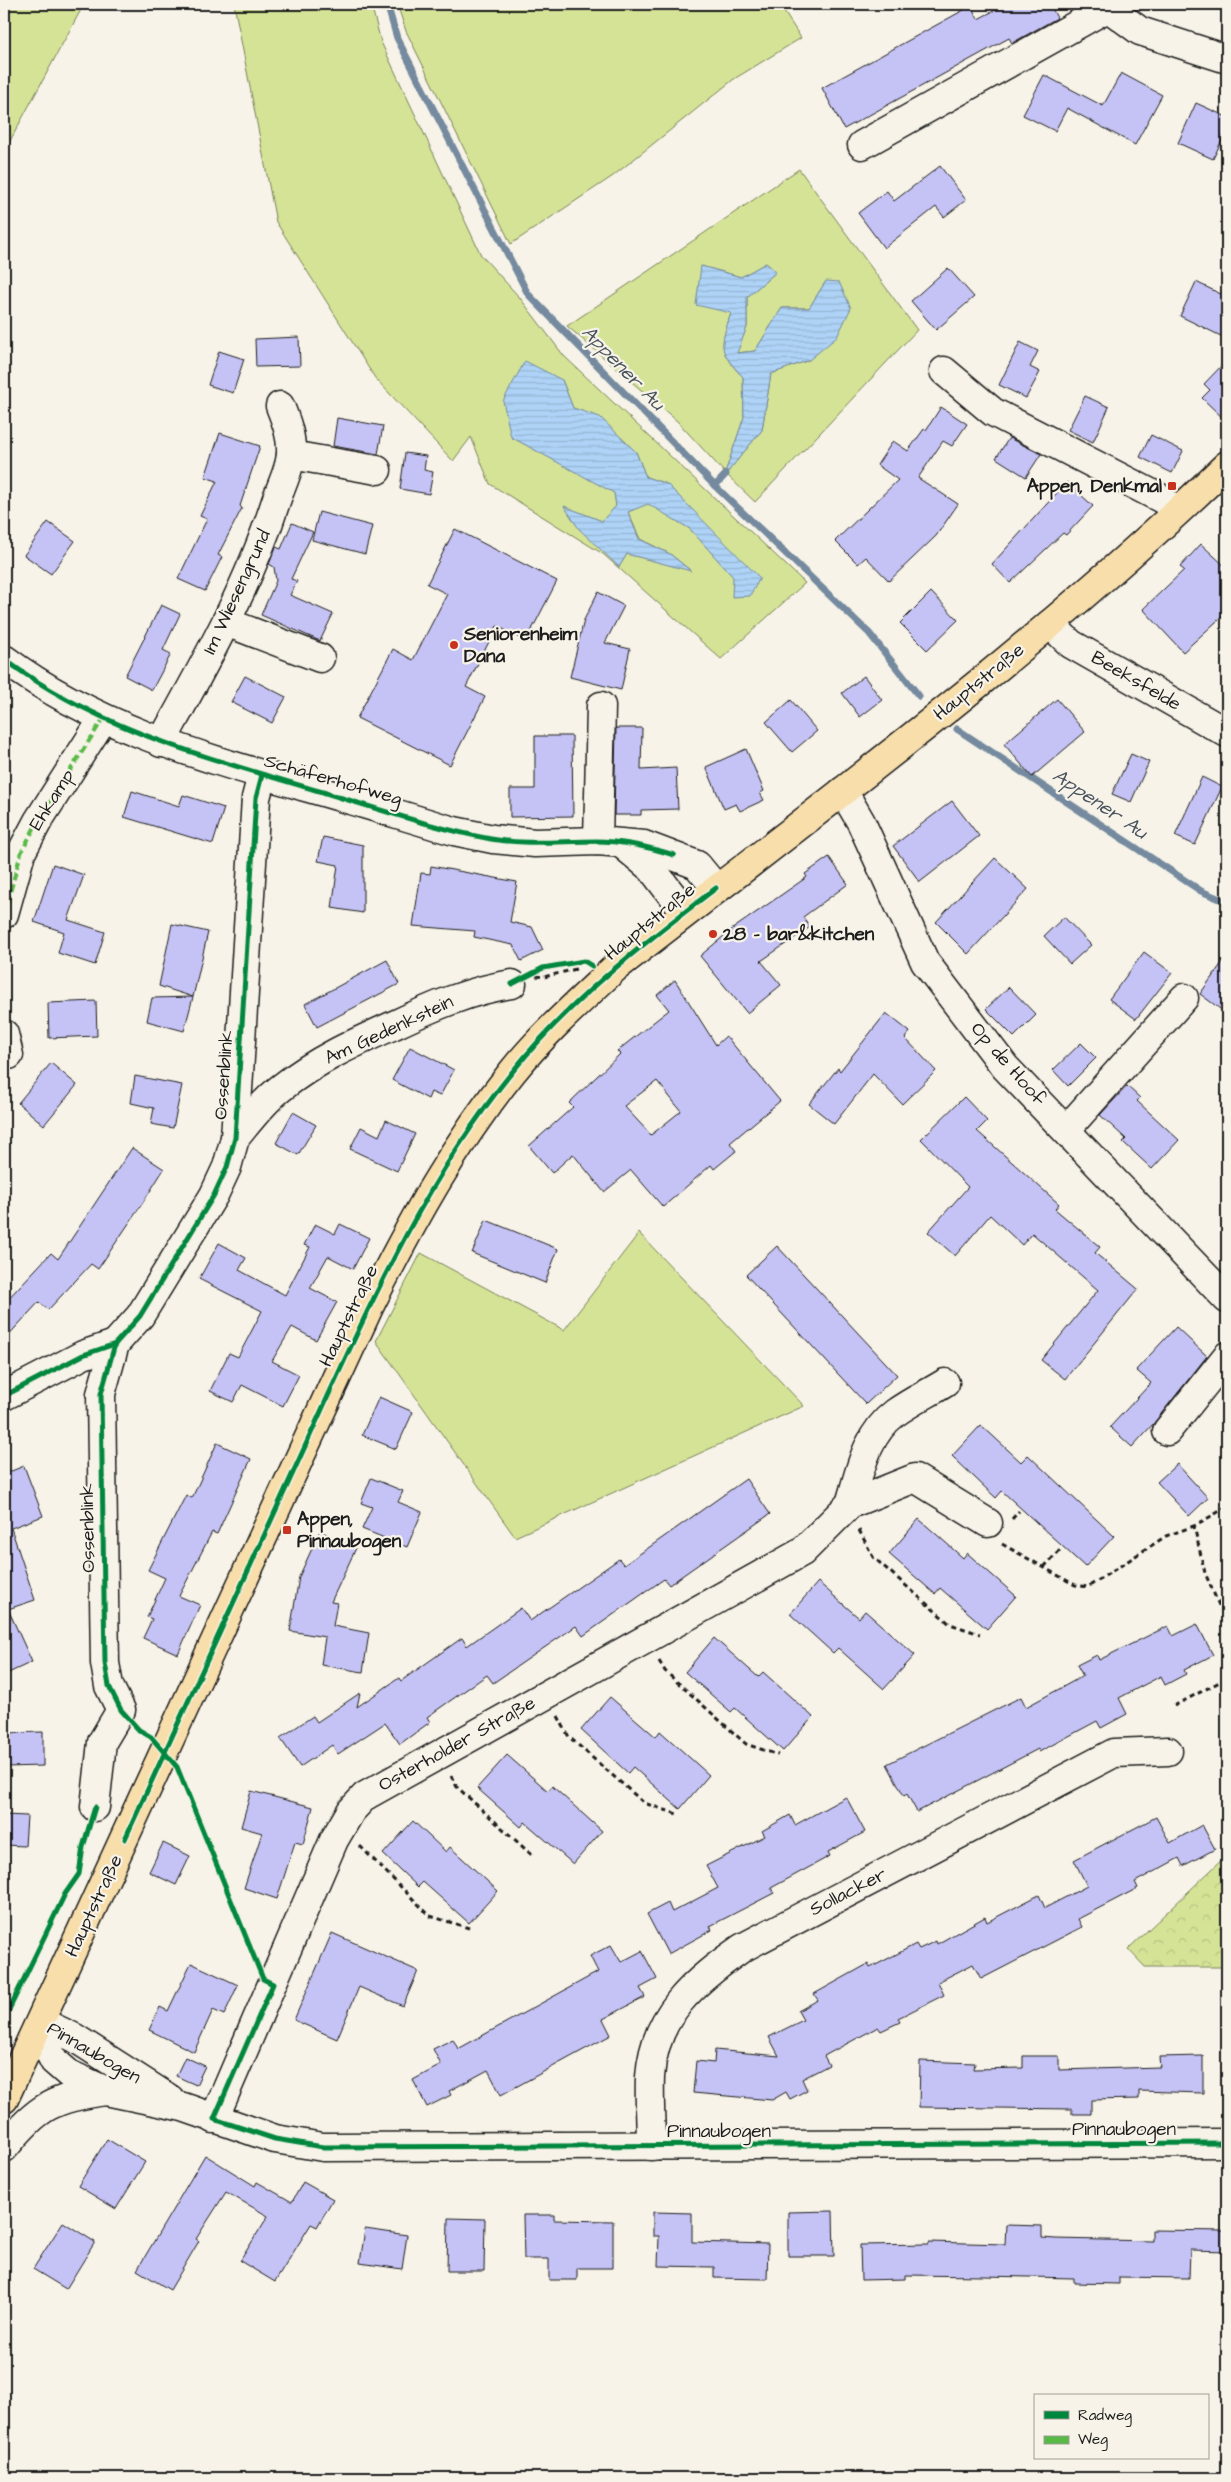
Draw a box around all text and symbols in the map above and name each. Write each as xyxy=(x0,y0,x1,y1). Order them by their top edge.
water label: Appener Au xyxy=(575,319,672,418)
place label: Appen, Denkmal xyxy=(1027,473,1162,500)
marker: Appen, Denkmal xyxy=(1166,480,1178,492)
street label: Im Wiesengrund xyxy=(196,525,279,659)
place label: Seniorenheim Dana xyxy=(463,621,578,670)
street label: Hauptstraße xyxy=(928,637,1030,727)
marker: Seniorenheim Dana xyxy=(448,639,460,651)
street label: Beeksfelde xyxy=(1086,644,1186,718)
street label: Schäferhofweg xyxy=(261,747,405,814)
water label: Appener Au xyxy=(1047,762,1154,847)
street label: Ehkamp xyxy=(23,764,82,836)
street label: Hauptstraße xyxy=(599,877,701,967)
place label: 28 - bar&kitchen xyxy=(722,921,875,948)
marker: 28 - bar&kitchen xyxy=(707,928,719,940)
street label: Am Gedenkstein xyxy=(320,988,458,1072)
street label: Op de Hoof xyxy=(964,1016,1052,1112)
street label: Ossenblink xyxy=(207,1029,241,1120)
street label: Hauptstraße xyxy=(313,1261,385,1371)
street label: Ossenblink xyxy=(74,1483,102,1573)
place label: Appen, Pinnaubogen xyxy=(297,1506,402,1556)
marker: Appen, Pinnaubogen xyxy=(281,1524,293,1536)
street label: Osterholder Straße xyxy=(374,1690,540,1798)
street label: Hauptstraße xyxy=(58,1850,130,1962)
street label: Sollacker xyxy=(805,1861,892,1923)
street label: Pinnaubogen xyxy=(42,2015,146,2092)
street label: Pinnaubogen xyxy=(1072,2116,1176,2144)
street label: Pinnaubogen xyxy=(667,2118,771,2146)
legend xyxy=(1034,2394,1208,2460)
text: Radweg xyxy=(1078,2405,1132,2427)
text: Weg xyxy=(1078,2429,1108,2451)

